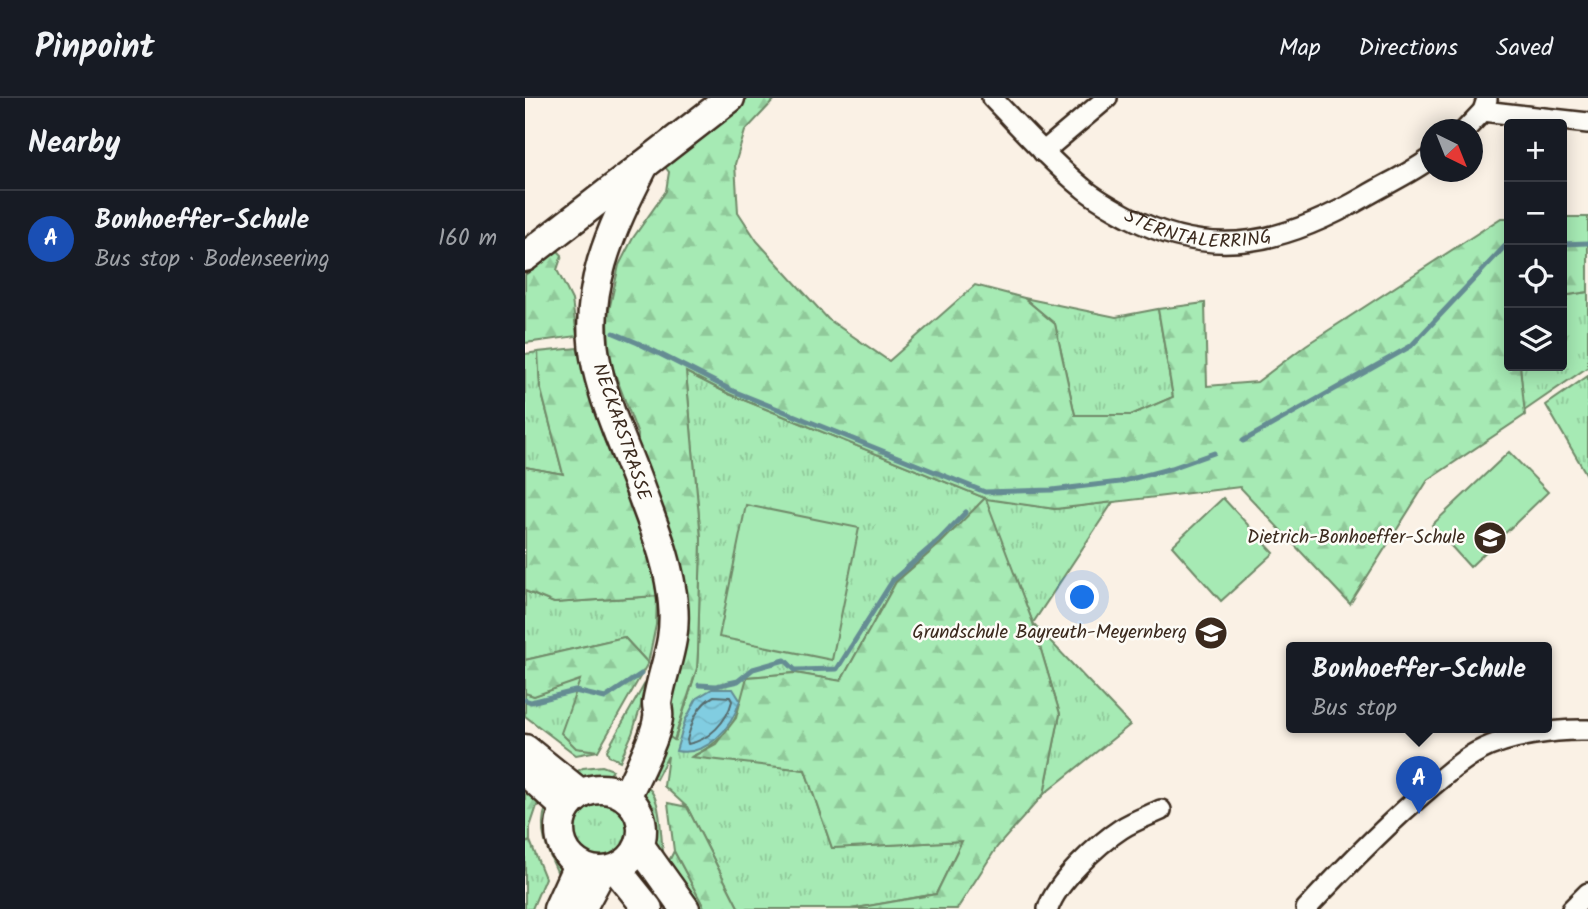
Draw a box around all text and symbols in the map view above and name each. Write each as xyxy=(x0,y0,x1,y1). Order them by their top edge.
text: Pinpoint xyxy=(35,22,155,75)
text: Map xyxy=(1279,29,1321,68)
text: Directions xyxy=(1359,29,1458,68)
text: Saved xyxy=(1496,29,1553,68)
north arrow xyxy=(1420,119,1483,182)
map controls xyxy=(1504,119,1567,371)
button: + xyxy=(1504,119,1567,182)
text: Nearby xyxy=(28,120,120,168)
button: − xyxy=(1504,182,1567,245)
text: Bonhoeffer-Schule xyxy=(95,200,309,242)
street label: STERNTALERRING xyxy=(1118,202,1274,257)
text: A xyxy=(44,221,58,257)
text: 160 m xyxy=(438,221,497,257)
text: Bus stop · Bodenseering xyxy=(95,242,330,278)
button: locate xyxy=(1504,245,1567,308)
button: layers xyxy=(1504,308,1567,371)
street label: NECKARSTRASSE xyxy=(583,359,659,506)
school or university icon: Dietrich-Bonhoeffer-Schule xyxy=(1471,519,1509,557)
place label: Dietrich-Bonhoeffer-Schule xyxy=(1247,523,1465,553)
your location xyxy=(1065,580,1099,614)
school or university icon: Grundschule Bayreuth-Meyernberg xyxy=(1192,614,1230,652)
place label: Grundschule Bayreuth-Meyernberg xyxy=(912,618,1187,648)
popup xyxy=(1286,642,1552,733)
text: Bonhoeffer-Schule xyxy=(1312,649,1526,691)
text: Bus stop xyxy=(1312,691,1397,727)
pin: A xyxy=(1396,756,1442,814)

